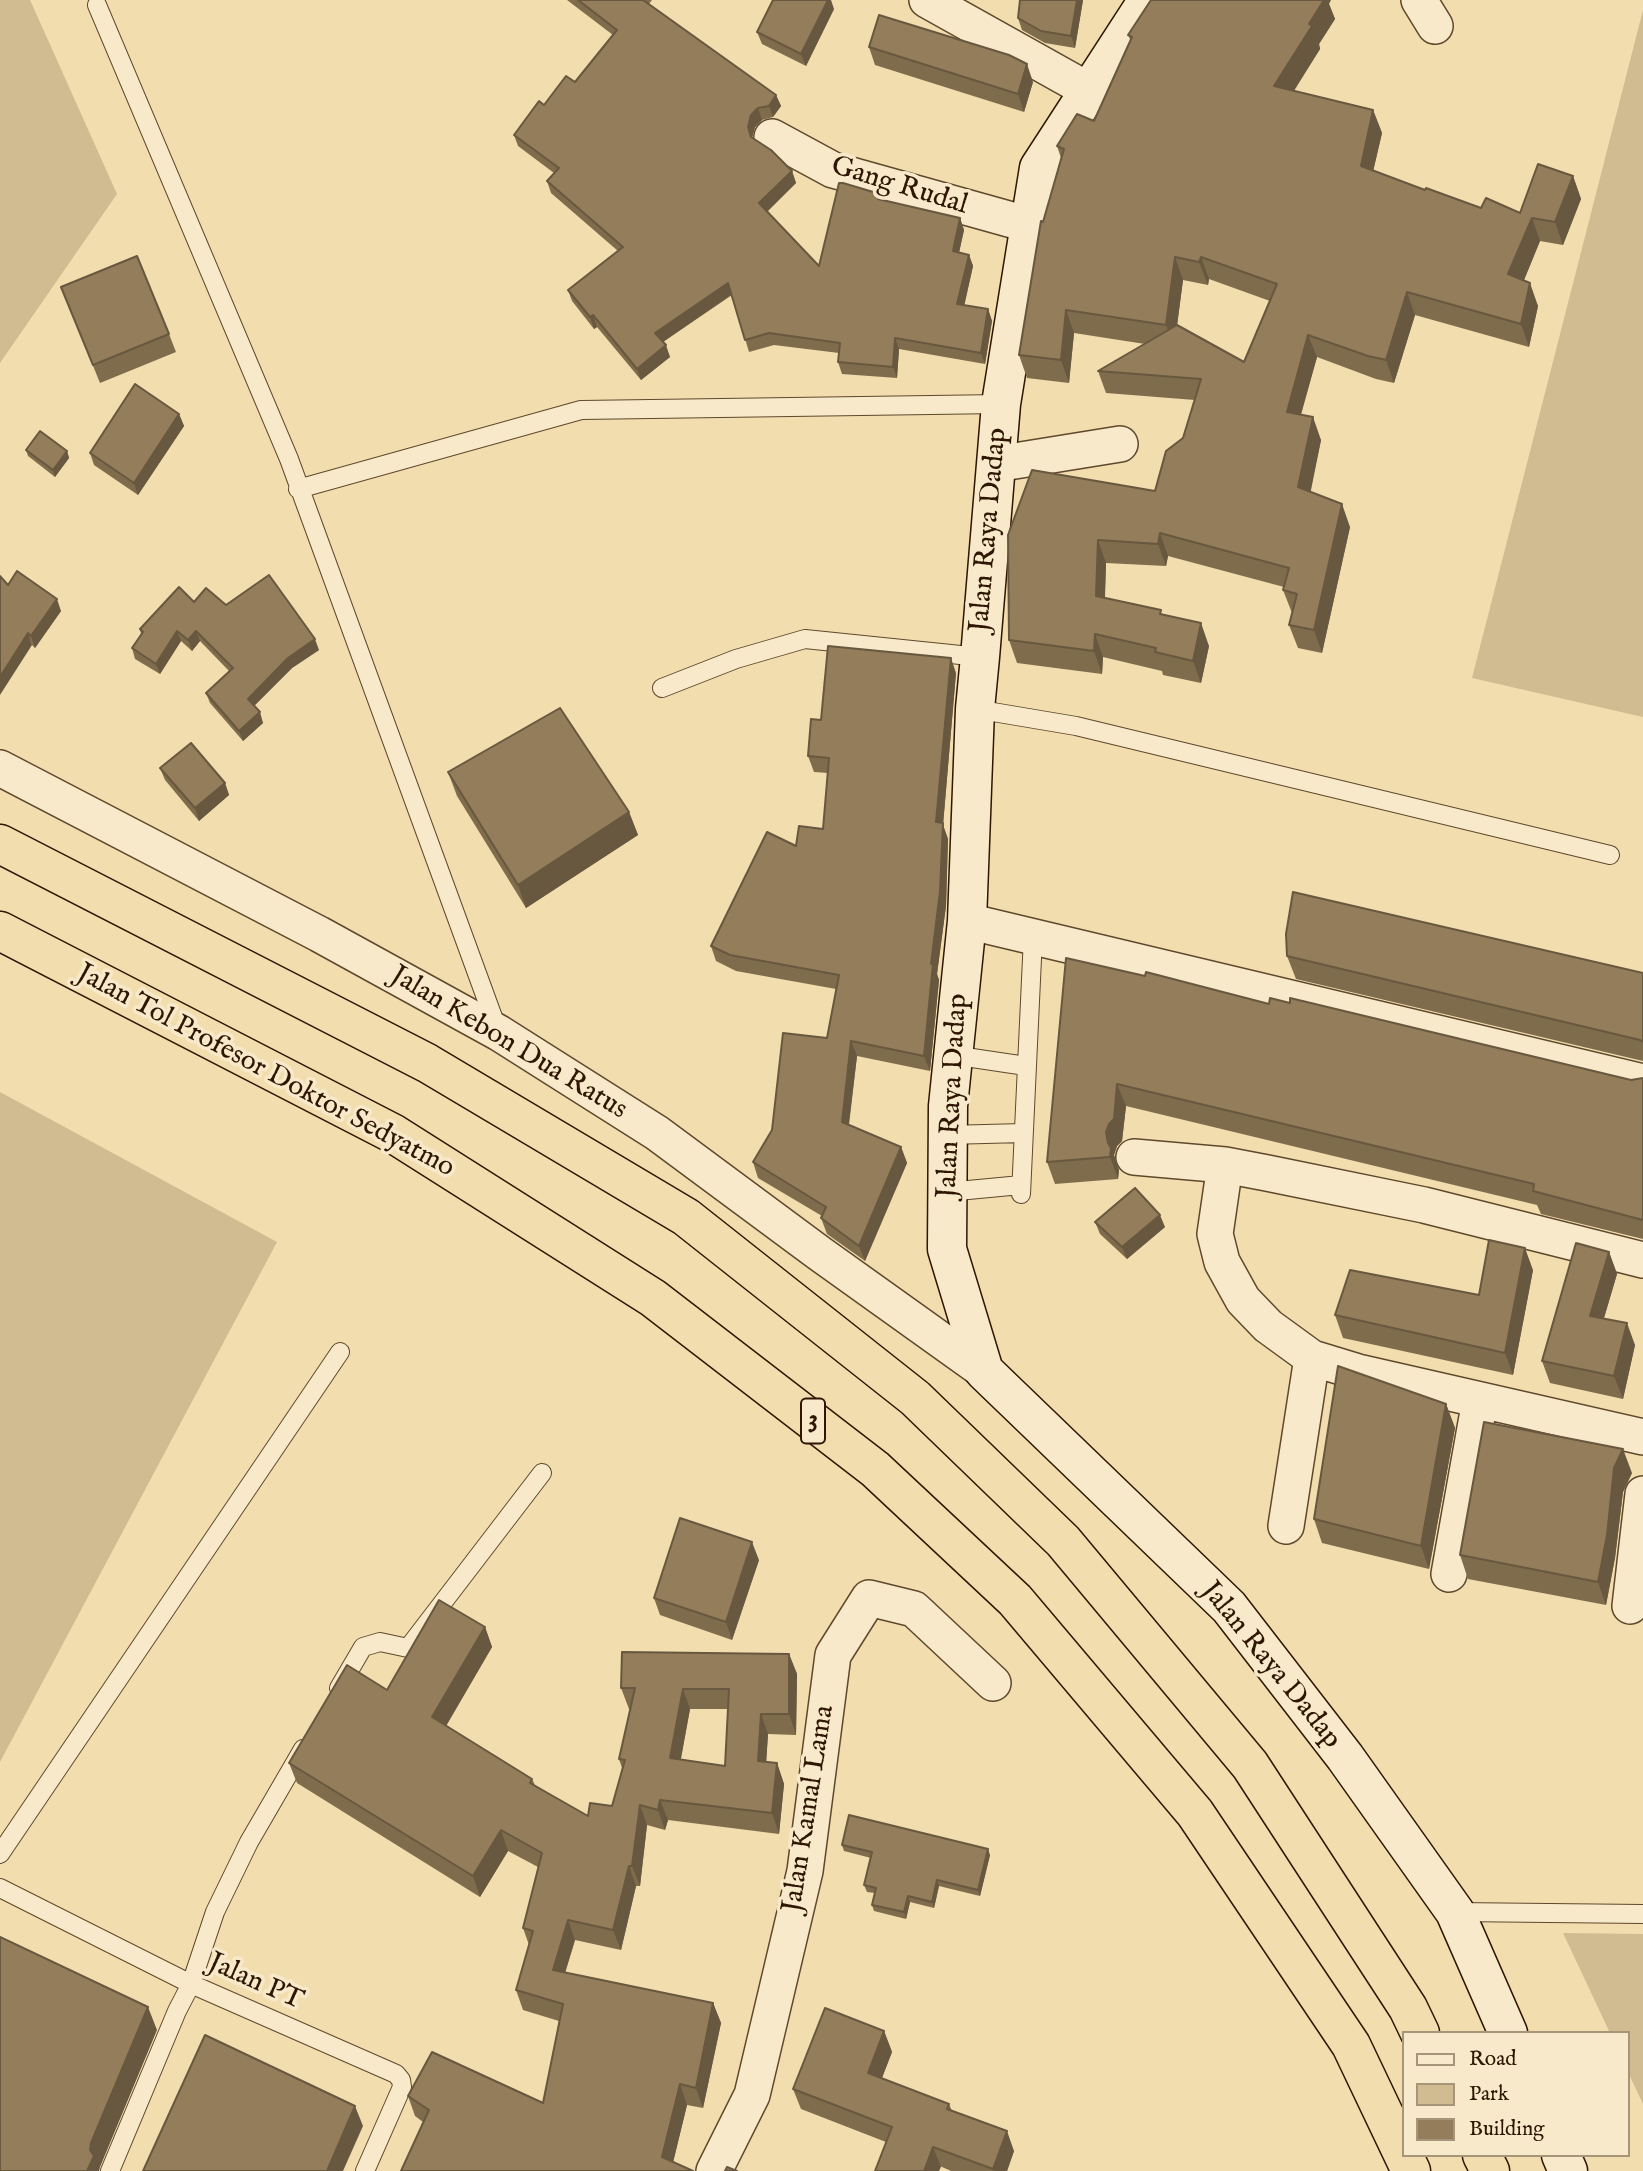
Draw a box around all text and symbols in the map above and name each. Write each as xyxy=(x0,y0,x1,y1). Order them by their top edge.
street label: Gang Rudal xyxy=(827,150,971,224)
street label: Jalan Raya Dadap xyxy=(964,426,1016,634)
street label: Jalan Tol Profesor Doktor Sedyatmo xyxy=(70,958,460,1186)
street label: Jalan Kebon Dua Ratus xyxy=(384,960,632,1128)
street label: Jalan Raya Dadap xyxy=(932,993,976,1199)
road number: 3 xyxy=(801,1398,825,1444)
street label: Jalan Raya Dadap xyxy=(1192,1576,1348,1756)
street label: Jalan Kamal Lama xyxy=(777,1703,843,1915)
street label: Jalan PT xyxy=(202,1947,308,2019)
legend xyxy=(1402,2031,1629,2157)
text: Road xyxy=(1469,2046,1516,2073)
text: Park xyxy=(1469,2081,1509,2108)
text: Building xyxy=(1469,2116,1544,2143)

